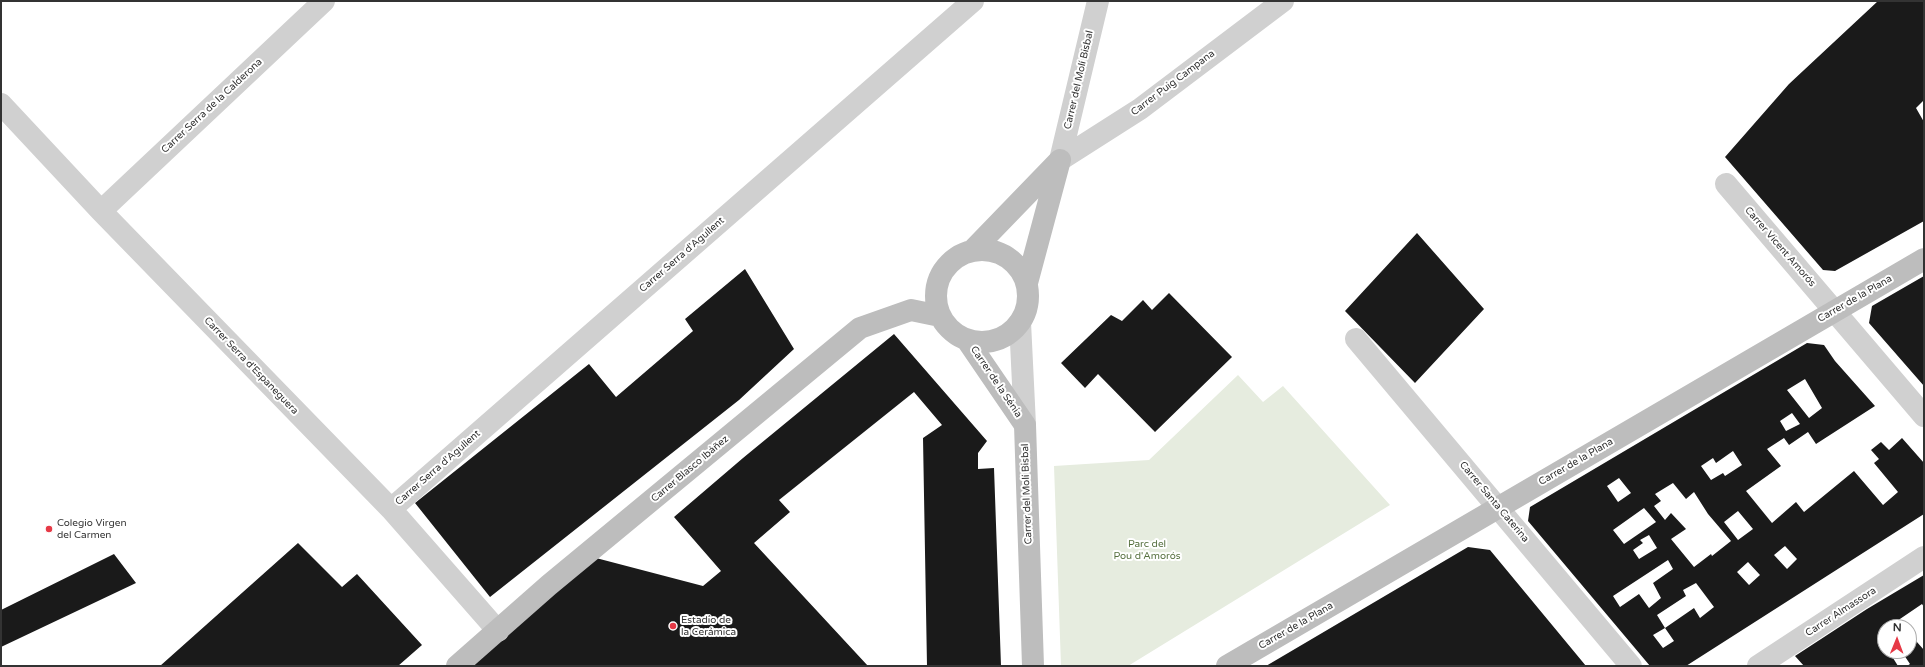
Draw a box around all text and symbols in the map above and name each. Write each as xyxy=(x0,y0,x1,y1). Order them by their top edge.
street label: Carrer del Molí Bisbal xyxy=(1062,29,1096,131)
street label: Carrer Puig Campana xyxy=(1129,48,1217,118)
street label: Carrer Serra de la Calderona xyxy=(159,56,265,156)
street label: Carrer Vicent Amorós xyxy=(1742,205,1818,289)
street label: Carrer Serra d'Agullent xyxy=(637,215,727,295)
street label: Carrer de la Plana xyxy=(1816,273,1894,325)
street label: Carrer Serra d'Espaneguera xyxy=(201,315,301,417)
street label: Carrer de la Sénia xyxy=(968,344,1024,420)
street label: Carrer Serra d'Agullent xyxy=(393,428,483,508)
street label: Carrer Blasco Ibáñez xyxy=(649,433,731,505)
street label: Carrer de la Plana xyxy=(1537,436,1615,488)
street label: Carrer del Molí Bisbal xyxy=(1019,443,1035,545)
street label: Carrer Santa Caterina xyxy=(1457,459,1531,545)
place label: Colegio Virgen del Carmen xyxy=(57,517,127,540)
marker: Colegio Virgen del Carmen xyxy=(44,524,54,534)
park label: Parc del Pou d'Amorós xyxy=(1113,538,1181,562)
street label: Carrer Almassora xyxy=(1803,585,1879,639)
street label: Carrer de la Plana xyxy=(1257,600,1335,652)
place label: Estadio de la Cerámica xyxy=(681,614,736,638)
north arrow xyxy=(1877,619,1917,659)
marker: Estadio de la Cerámica xyxy=(668,621,678,631)
text: N xyxy=(1893,621,1902,634)

